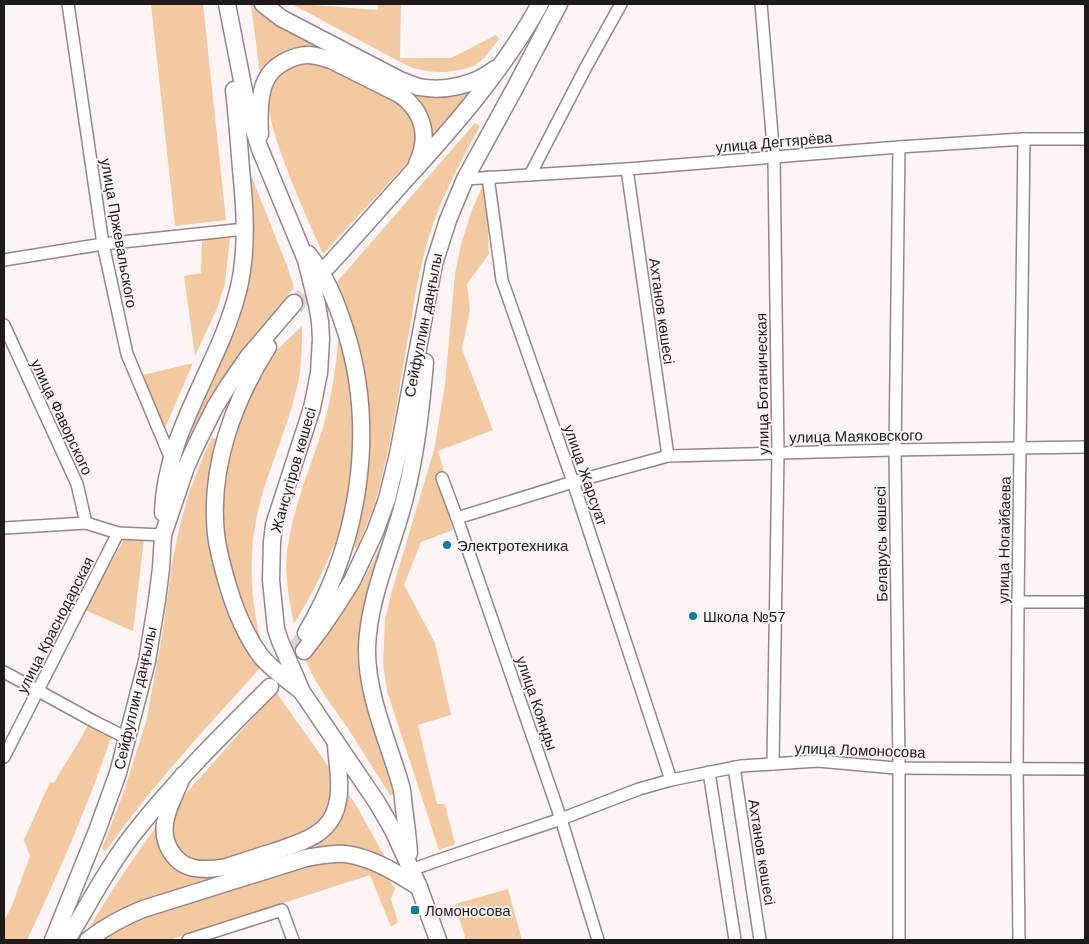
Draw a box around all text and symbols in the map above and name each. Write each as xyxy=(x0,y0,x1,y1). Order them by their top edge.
street label: улица Дегтярёва xyxy=(715,128,834,156)
street label: улица Пржевальского xyxy=(97,157,141,309)
street label: Сейфуллин даңғылы xyxy=(401,252,445,398)
street label: Ахтанов көшесі xyxy=(646,257,678,365)
street label: улица Ботаническая xyxy=(752,313,772,455)
street label: улица Фаворского xyxy=(28,356,96,478)
street label: Жансүгіров көшесі xyxy=(267,405,319,535)
street label: улица Жарсуат xyxy=(561,422,611,528)
street label: улица Маяковского xyxy=(789,426,923,446)
street label: улица Ногайбаева xyxy=(994,475,1014,604)
street label: Беларусь көшесі xyxy=(871,486,891,602)
place label: Электротехника xyxy=(457,537,569,554)
marker: Электротехника xyxy=(441,539,453,551)
street label: улица Краснодарская xyxy=(13,554,97,696)
place label: Школа №57 xyxy=(703,608,786,625)
marker: Школа №57 xyxy=(687,610,699,622)
street label: Сейфуллин даңғылы xyxy=(110,625,160,771)
street label: улица Коянды xyxy=(513,654,561,752)
street label: улица Ломоносова xyxy=(794,739,926,761)
street label: Ахтанов көшесі xyxy=(745,798,779,906)
place label: Ломоносова xyxy=(425,902,511,919)
marker: Ломоносова xyxy=(409,904,421,916)

